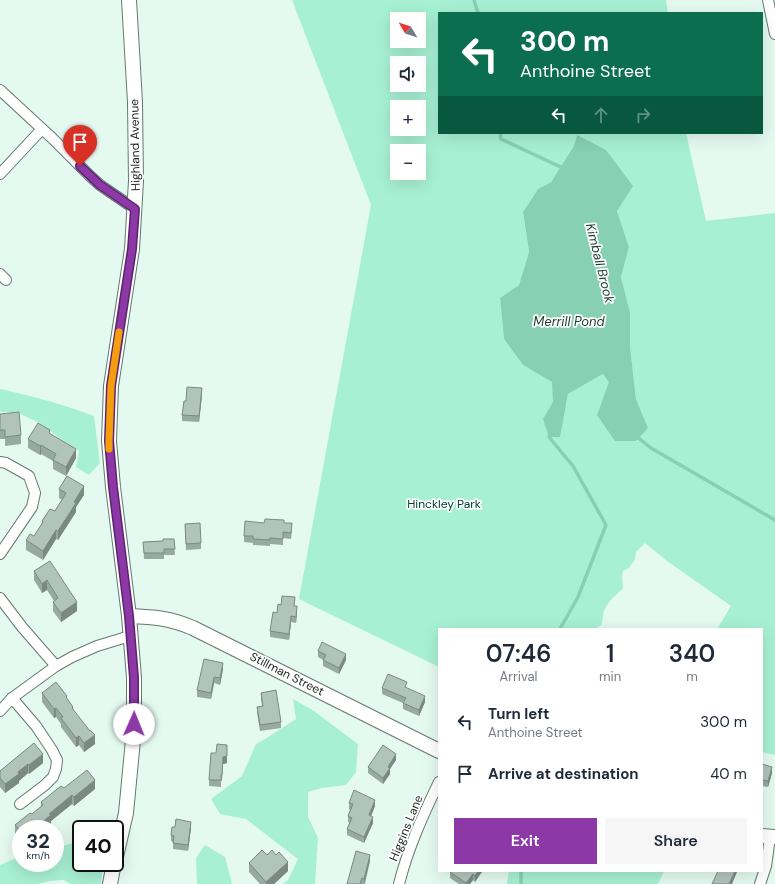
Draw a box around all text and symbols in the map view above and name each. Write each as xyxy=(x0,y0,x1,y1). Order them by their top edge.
north arrow xyxy=(390,12,426,48)
map controls xyxy=(390,12,426,180)
text: 300 m xyxy=(520,23,609,60)
icon: left xyxy=(454,28,506,80)
button: sound xyxy=(390,56,426,92)
text: Anthoine Street xyxy=(520,59,651,83)
street label: Highland Avenue xyxy=(126,99,144,191)
button: + xyxy=(390,100,426,136)
icon: left xyxy=(548,104,570,126)
icon: ahead xyxy=(590,104,612,126)
icon: right xyxy=(632,104,654,126)
pin xyxy=(63,125,97,166)
icon: arrive xyxy=(69,131,91,153)
button: − xyxy=(390,144,426,180)
water label: Kimball Brook xyxy=(582,221,618,305)
water label: Merrill Pond xyxy=(533,313,606,330)
park label: Hinckley Park xyxy=(407,496,481,512)
text: 07:46 xyxy=(486,638,551,669)
text: 1 xyxy=(606,638,614,669)
text: 340 xyxy=(669,638,715,669)
street label: Stillman Street xyxy=(247,648,327,700)
text: Arrival xyxy=(500,668,537,685)
text: min xyxy=(599,668,621,685)
text: m xyxy=(686,668,698,685)
position arrow xyxy=(113,703,155,745)
text: Turn left xyxy=(488,704,549,724)
icon: left xyxy=(454,711,476,733)
text: 300 m xyxy=(700,712,747,732)
text: Anthoine Street xyxy=(488,724,583,741)
icon: arrive xyxy=(454,763,476,785)
text: Arrive at destination xyxy=(488,764,639,784)
text: 40 m xyxy=(710,764,747,784)
street label: Higgins Lane xyxy=(385,792,427,863)
button: Exit xyxy=(454,818,597,864)
button: Share xyxy=(605,818,747,864)
speed limit sign: 40 xyxy=(72,820,124,872)
text: 32 xyxy=(26,828,50,854)
text: km/h xyxy=(26,849,50,862)

